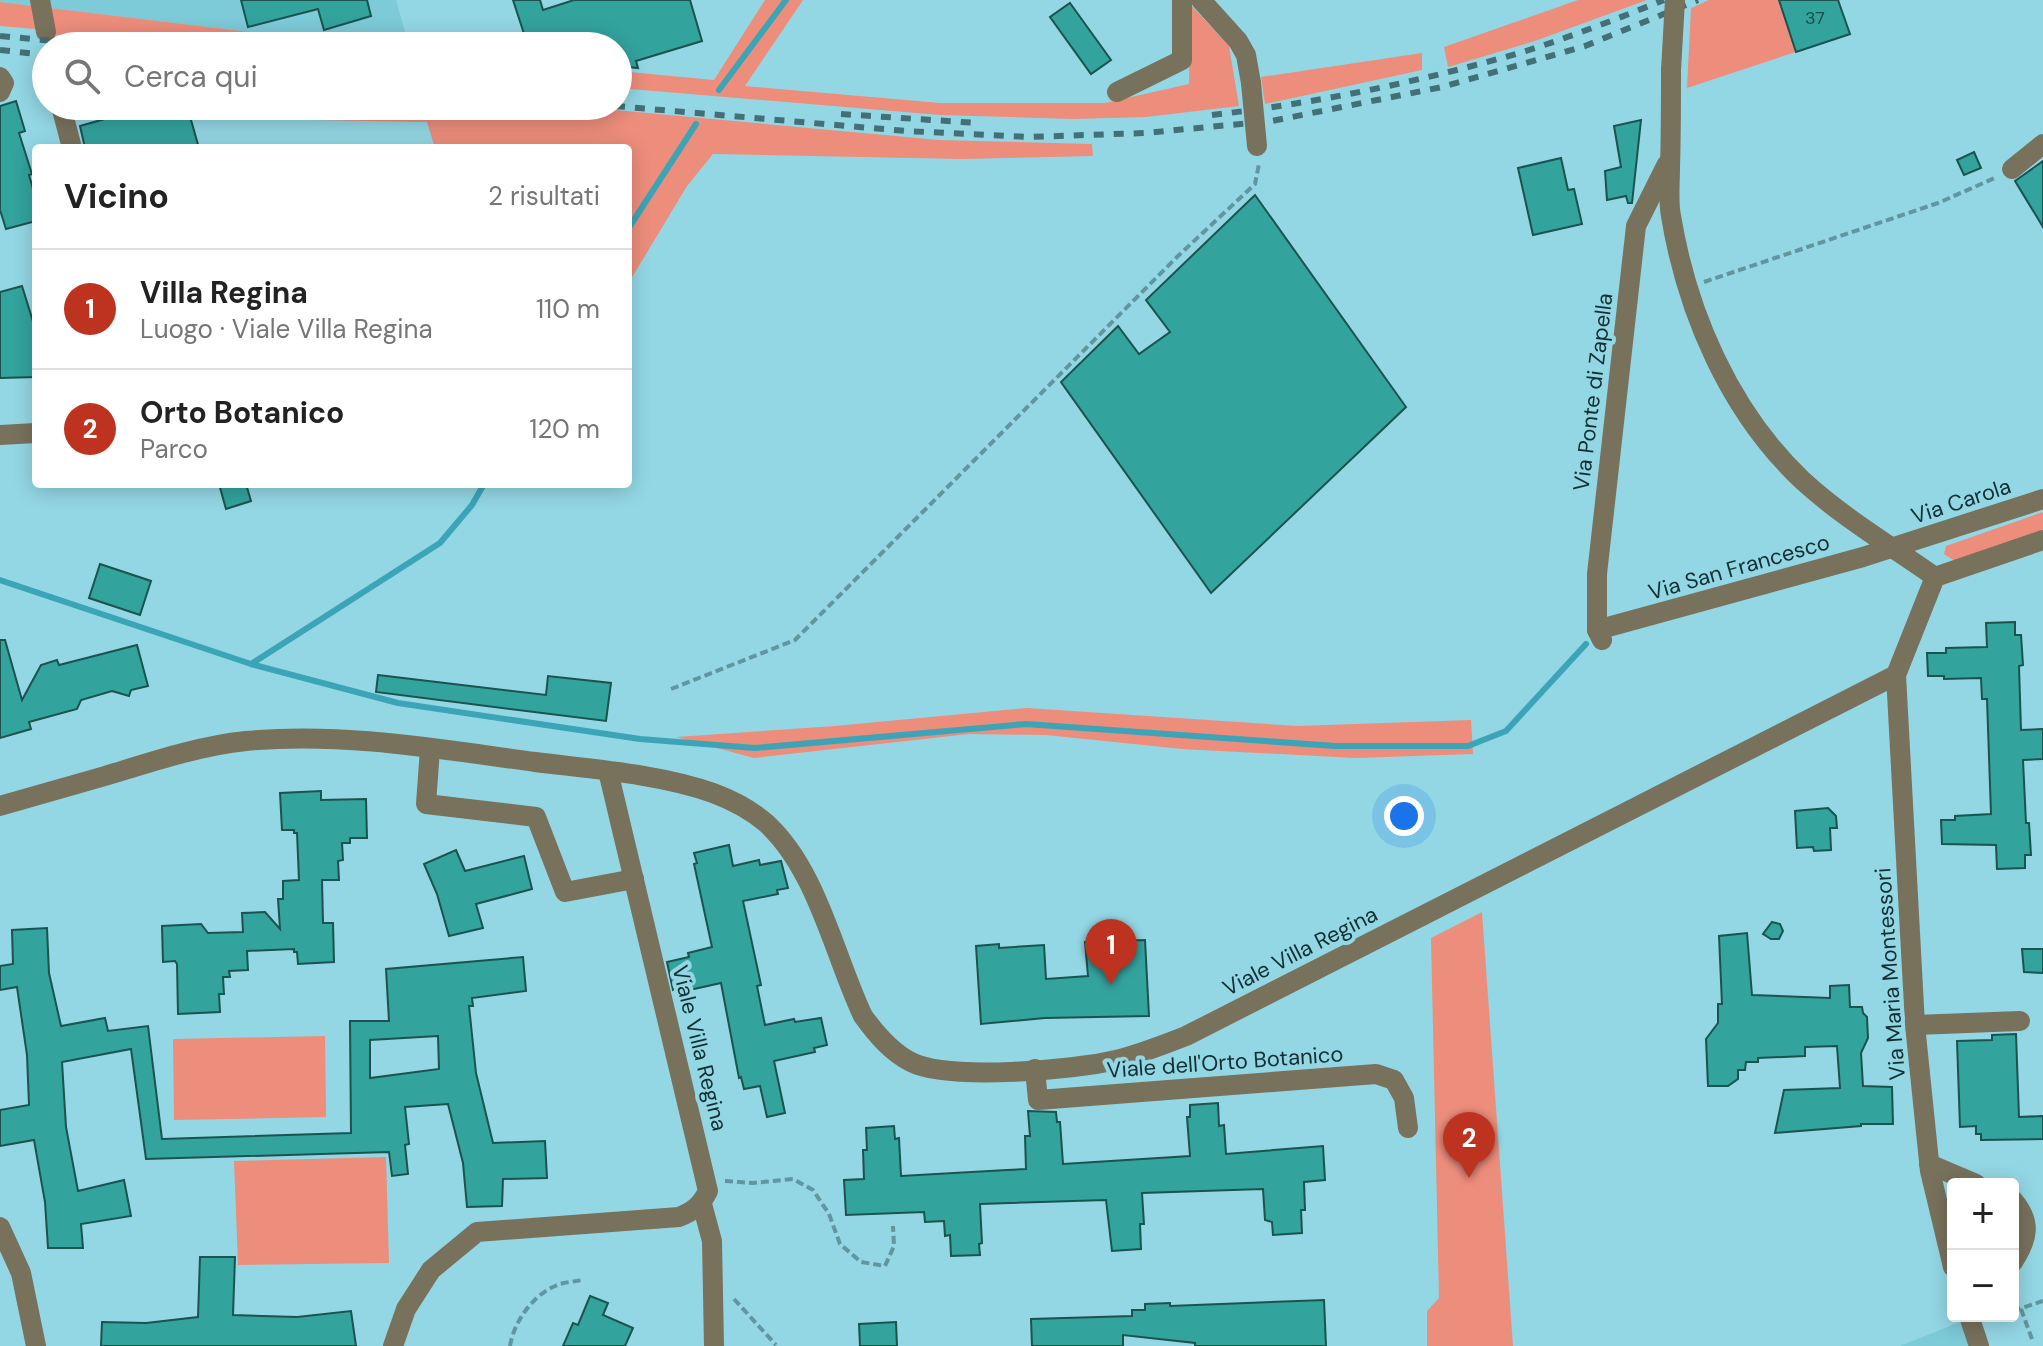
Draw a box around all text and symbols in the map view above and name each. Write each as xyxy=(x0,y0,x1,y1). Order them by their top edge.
house number: 37 xyxy=(1805,6,1825,30)
search box xyxy=(32,32,632,120)
icon: search xyxy=(60,54,104,98)
text: Cerca qui xyxy=(124,57,258,96)
text: Vicino xyxy=(64,174,169,219)
text: 2 risultati xyxy=(488,179,600,213)
text: Villa Regina xyxy=(140,273,308,312)
street label: Via Ponte di Zapella xyxy=(1566,291,1620,493)
text: 1 xyxy=(85,292,95,326)
text: 110 m xyxy=(536,292,600,326)
text: Luogo · Viale Villa Regina xyxy=(140,312,433,346)
text: Orto Botanico xyxy=(140,393,344,432)
text: 2 xyxy=(82,412,98,446)
text: 120 m xyxy=(529,412,600,446)
text: Parco xyxy=(140,432,208,466)
street label: Via Carola xyxy=(1907,471,2015,531)
street label: Via San Francesco xyxy=(1645,527,1833,607)
your location xyxy=(1384,796,1424,836)
street label: Via Maria Montessori xyxy=(1868,867,1912,1081)
street label: Viale Villa Regina xyxy=(1218,900,1382,1002)
pin: 1 xyxy=(1085,919,1137,985)
street label: Viale Villa Regina xyxy=(665,962,735,1134)
street label: Viale dell'Orto Botanico xyxy=(1106,1039,1344,1085)
pin: 2 xyxy=(1443,1112,1495,1178)
map controls xyxy=(1947,1178,2019,1322)
button: + xyxy=(1947,1178,2019,1250)
button: − xyxy=(1947,1250,2019,1322)

